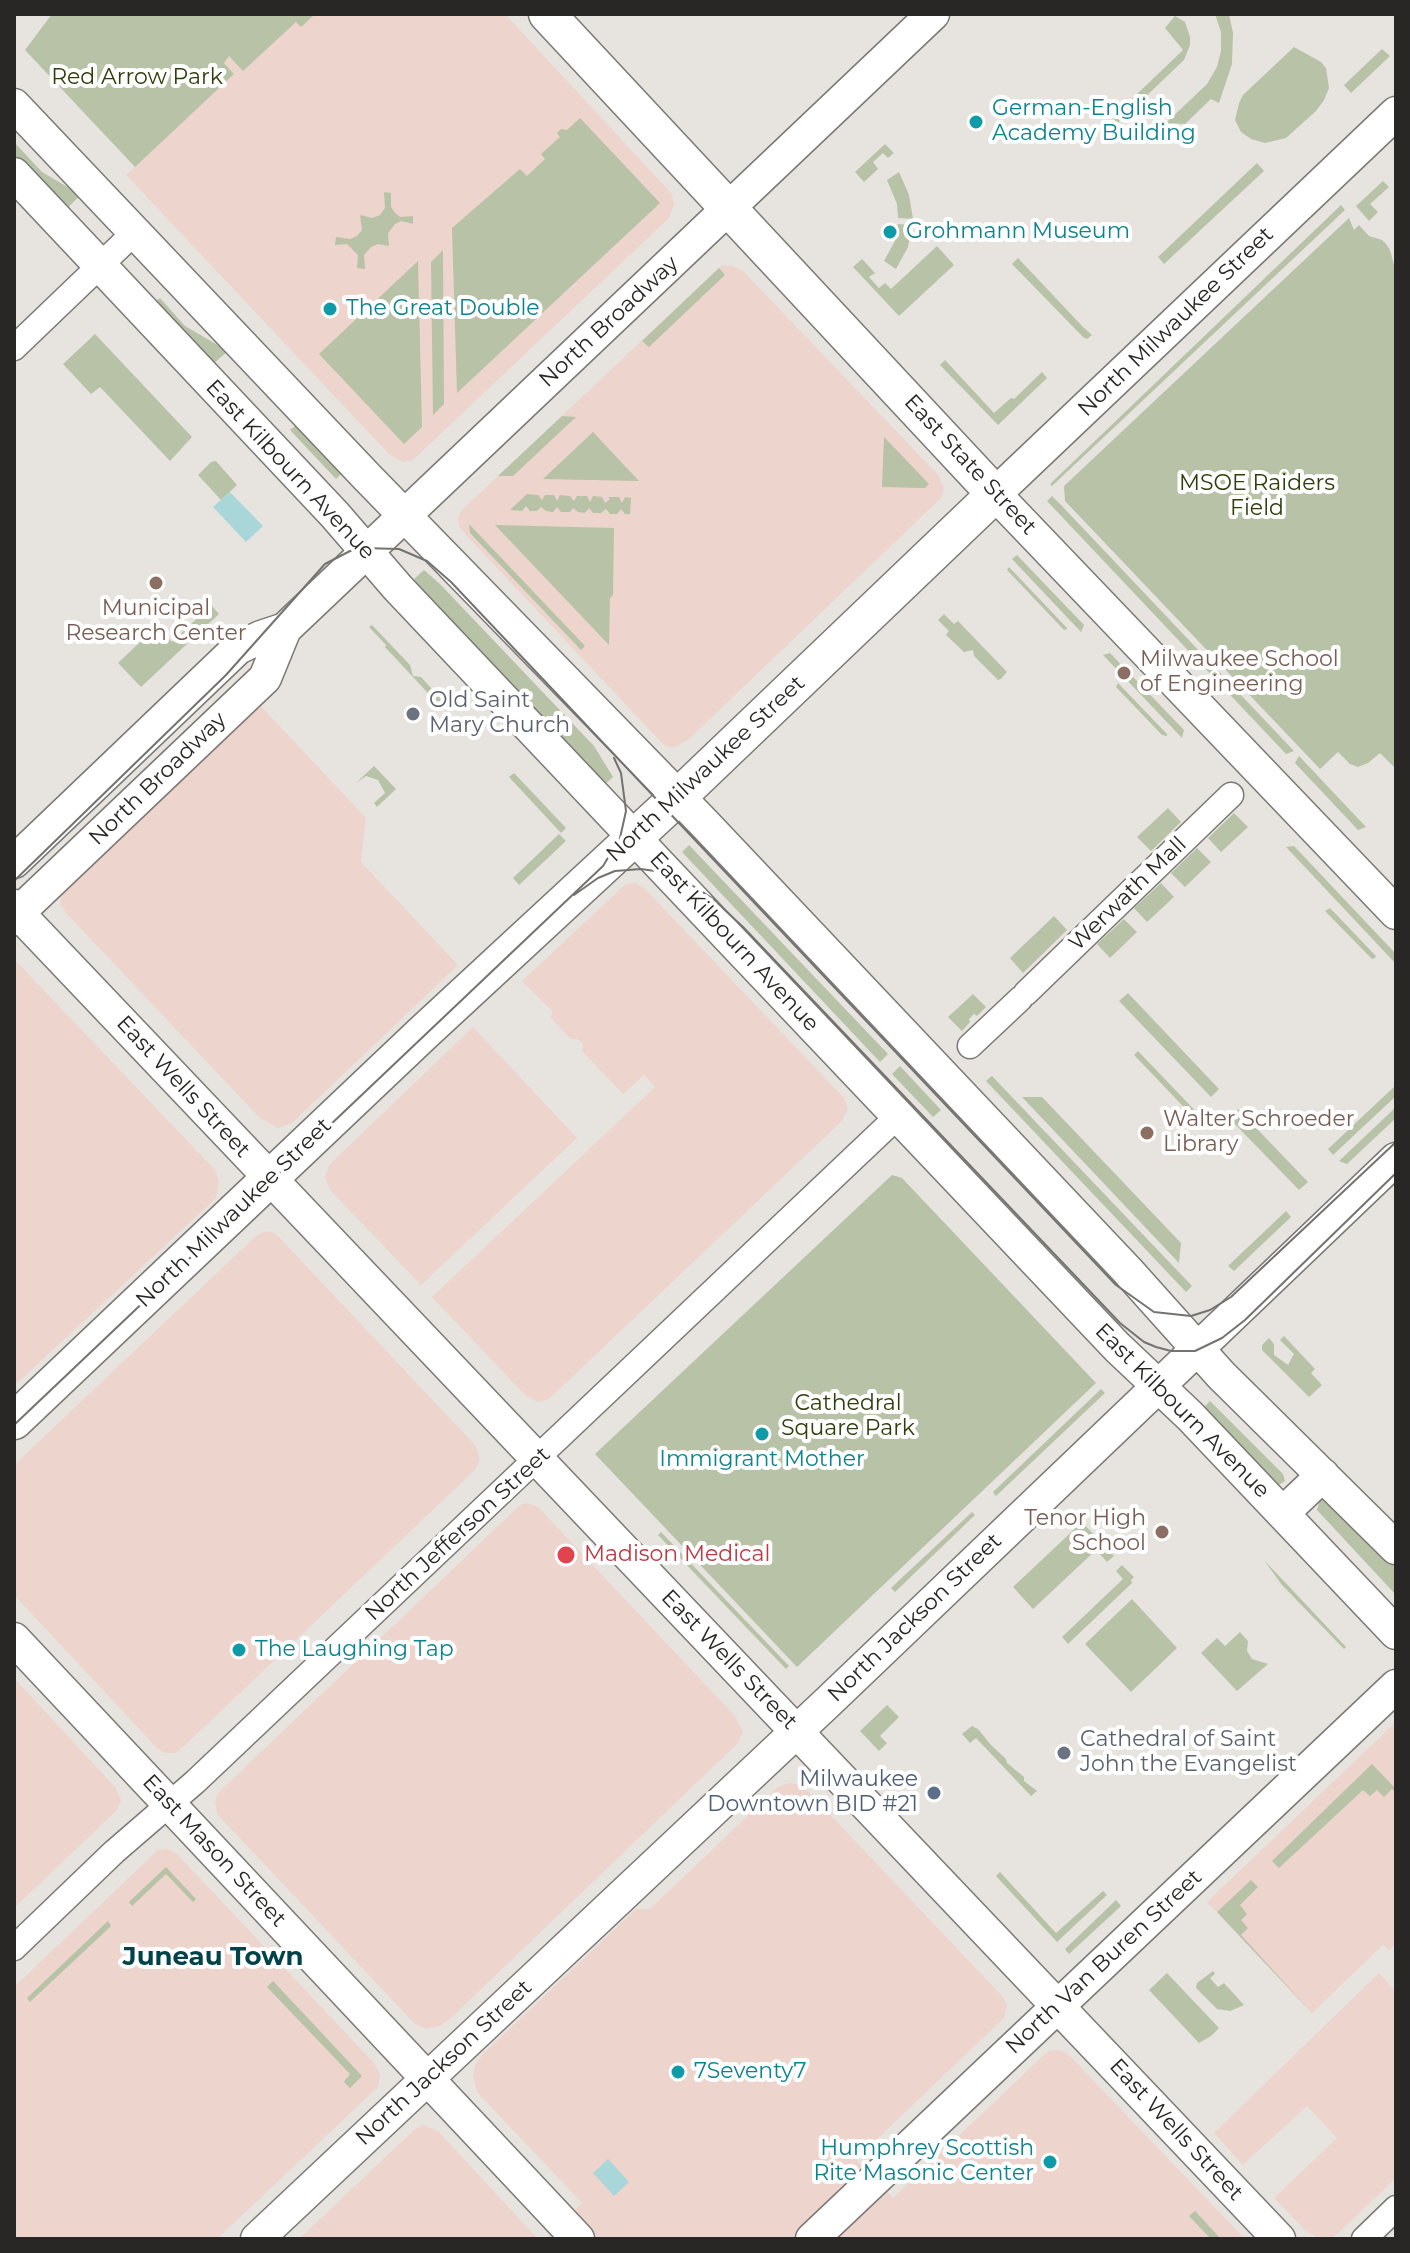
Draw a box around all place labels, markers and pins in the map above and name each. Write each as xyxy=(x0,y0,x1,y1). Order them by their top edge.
place label: German-English Academy Building xyxy=(992,96,1196,148)
marker: German-English Academy Building xyxy=(967,113,985,131)
place label: Grohmann Museum xyxy=(906,219,1130,245)
marker: Grohmann Museum xyxy=(881,223,899,241)
place label: The Great Double xyxy=(346,296,540,322)
marker: The Great Double xyxy=(321,300,339,318)
marker: Municipal Research Center xyxy=(147,574,165,592)
place label: Municipal Research Center xyxy=(65,596,247,648)
place label: Milwaukee School of Engineering xyxy=(1140,647,1339,698)
marker: Milwaukee School of Engineering xyxy=(1115,664,1133,682)
place label: Old Saint Mary Church xyxy=(429,688,570,740)
marker: Old Saint Mary Church xyxy=(404,705,422,723)
place label: Walter Schroeder Library xyxy=(1163,1107,1355,1158)
marker: Walter Schroeder Library xyxy=(1138,1124,1156,1142)
marker: Immigrant Mother xyxy=(753,1425,771,1443)
place label: Immigrant Mother xyxy=(659,1447,865,1473)
place label: Tenor High School xyxy=(1024,1506,1146,1558)
marker: Tenor High School xyxy=(1153,1523,1171,1541)
place label: Madison Medical xyxy=(584,1542,770,1568)
marker: Madison Medical xyxy=(555,1544,577,1566)
place label: The Laughing Tap xyxy=(255,1637,454,1663)
marker: The Laughing Tap xyxy=(230,1641,248,1659)
place label: Cathedral of Saint John the Evangelist xyxy=(1080,1727,1297,1778)
marker: Cathedral of Saint John the Evangelist xyxy=(1055,1744,1073,1762)
place label: Milwaukee Downtown BID #21 xyxy=(707,1767,918,1818)
marker: Milwaukee Downtown BID #21 xyxy=(925,1784,943,1802)
place label: 7Seventy7 xyxy=(694,2059,806,2085)
marker: 7Seventy7 xyxy=(669,2063,687,2081)
place label: Humphrey Scottish Rite Masonic Center xyxy=(813,2136,1034,2188)
marker: Humphrey Scottish Rite Masonic Center xyxy=(1041,2153,1059,2171)

